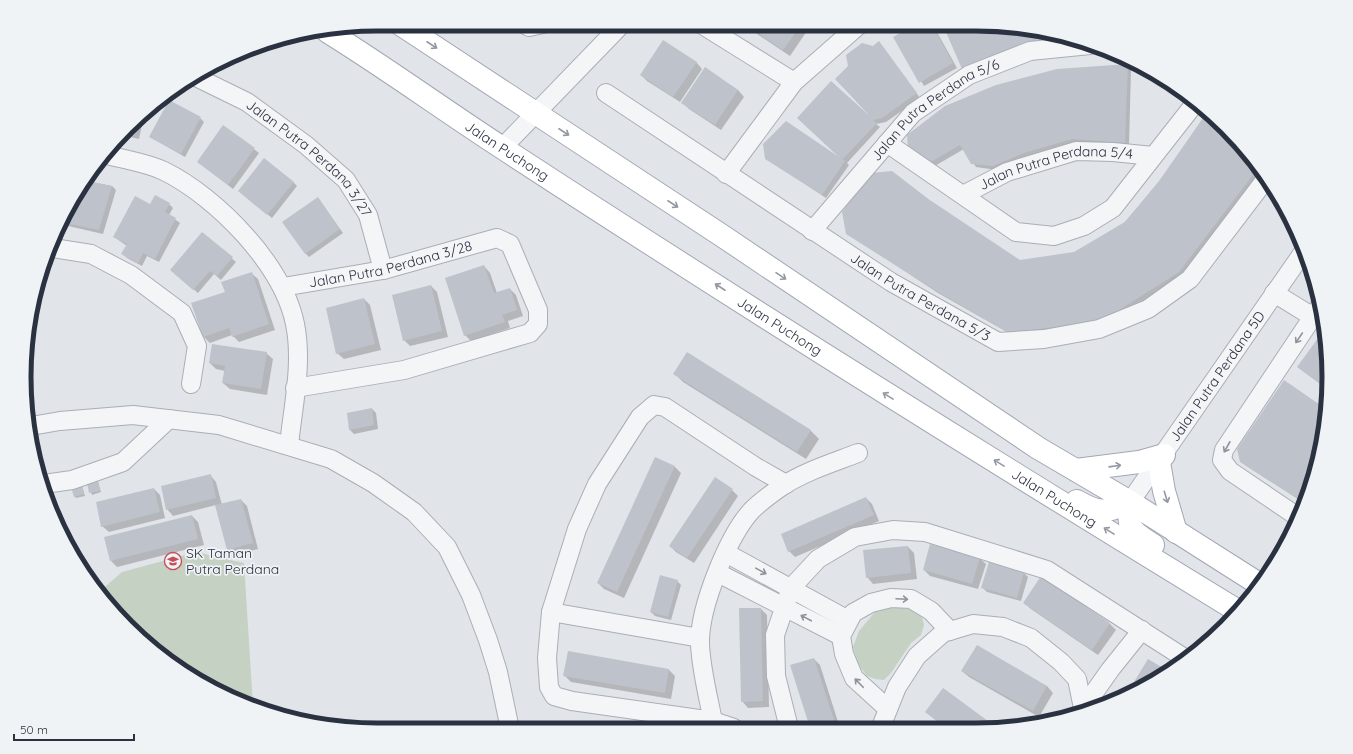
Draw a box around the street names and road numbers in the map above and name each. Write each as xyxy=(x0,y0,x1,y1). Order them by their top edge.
street label: Jalan Putra Perdana 5/6 xyxy=(867,55,1002,165)
street label: Jalan Putra Perdana 3/27 xyxy=(243,95,376,220)
street label: Jalan Puchong xyxy=(462,117,553,185)
street label: Jalan Putra Perdana 5/4 xyxy=(976,142,1134,194)
street label: Jalan Putra Perdana 3/28 xyxy=(307,236,474,291)
street label: Jalan Putra Perdana 5/3 xyxy=(847,249,994,345)
street label: Jalan Puchong xyxy=(734,293,825,360)
street label: Jalan Putra Perdana 5D xyxy=(1166,307,1269,445)
street label: Jalan Puchong xyxy=(1008,465,1100,531)

